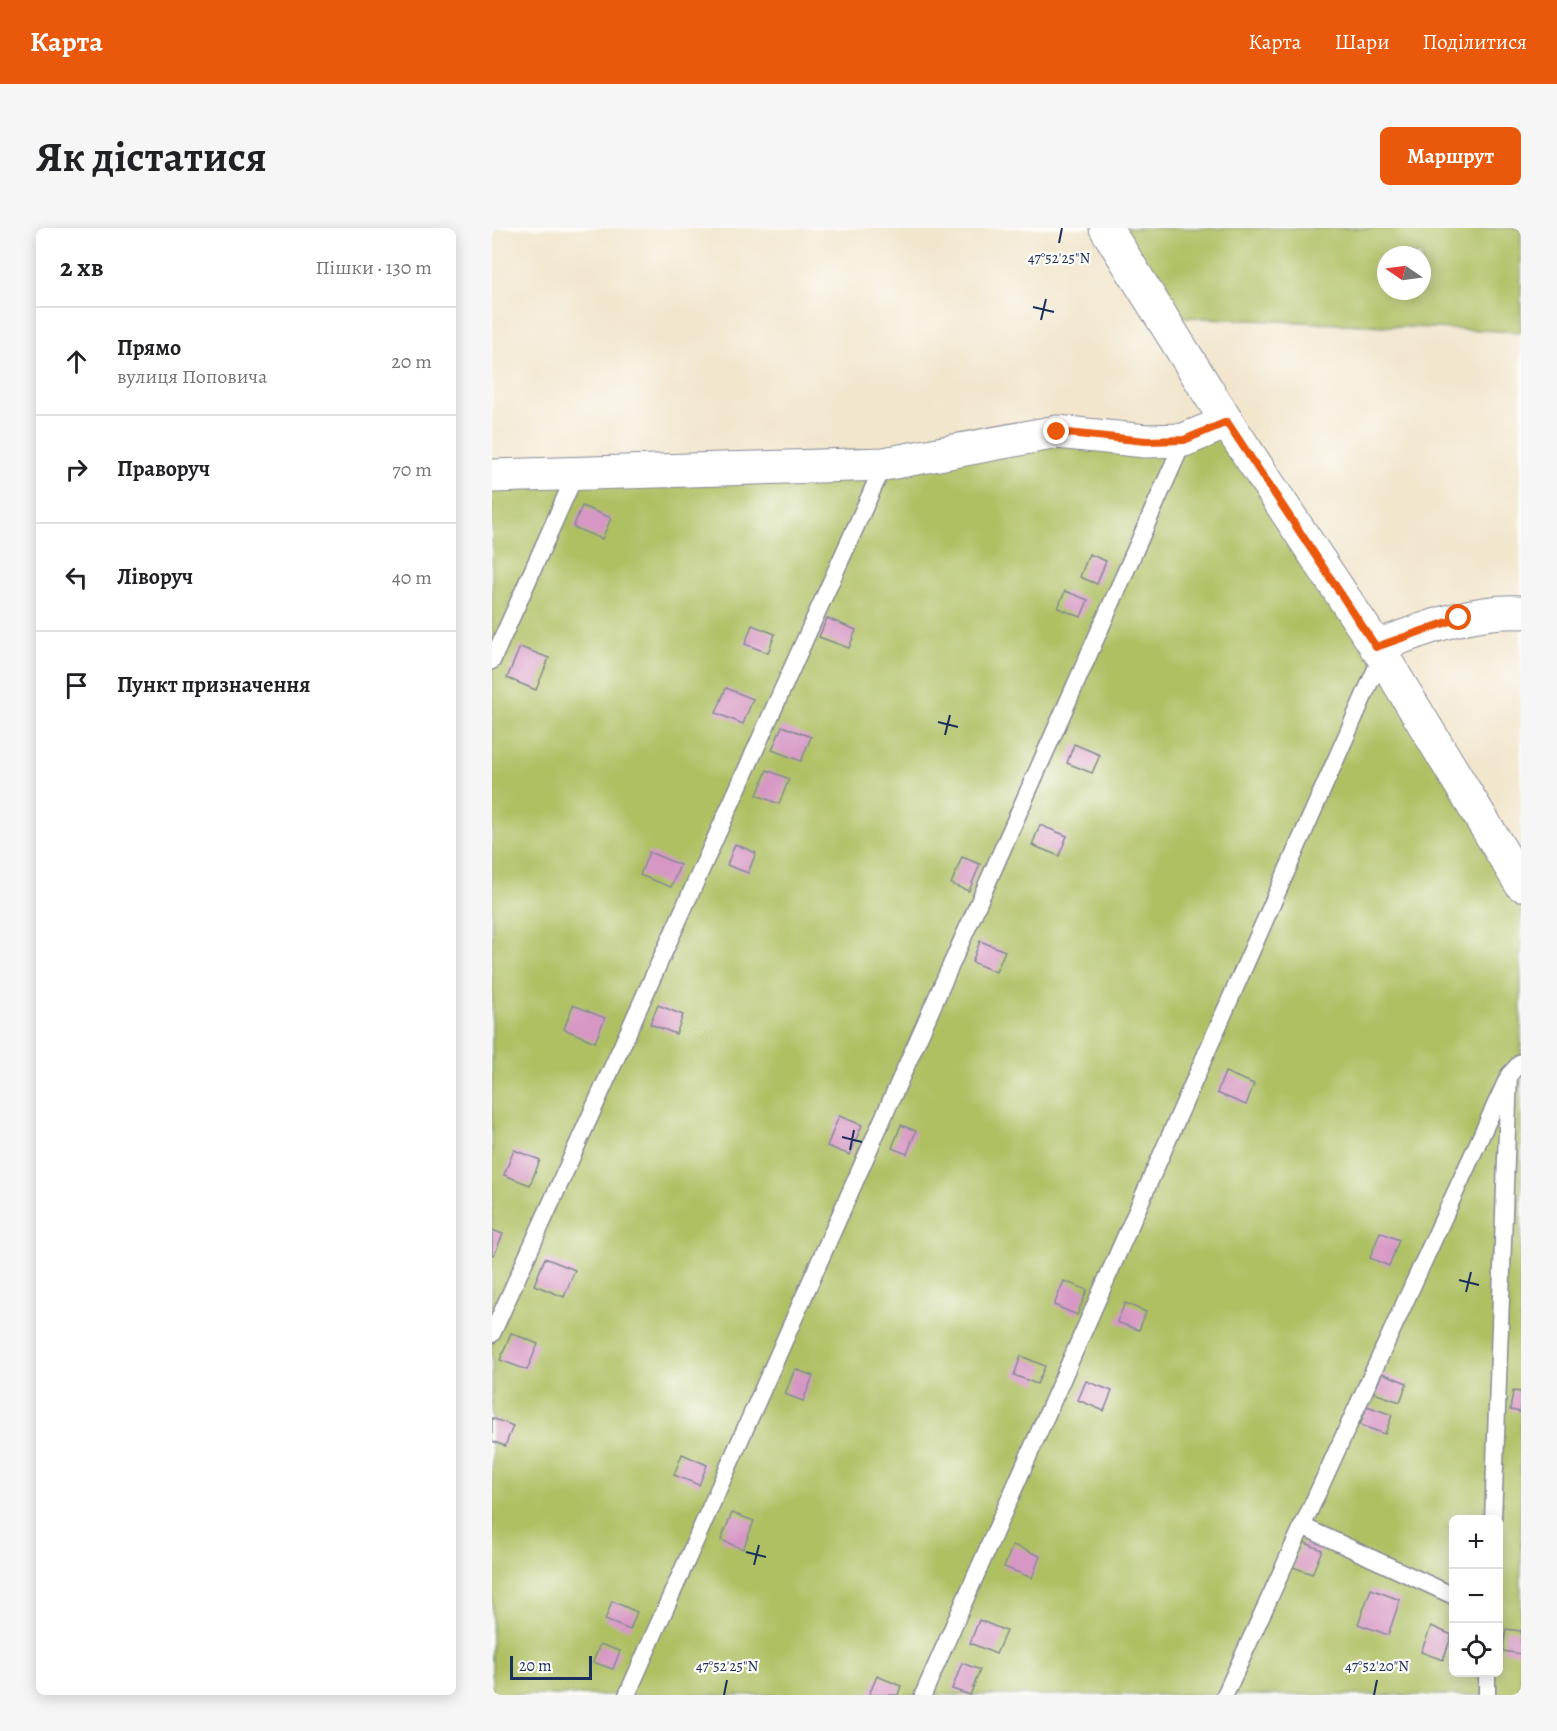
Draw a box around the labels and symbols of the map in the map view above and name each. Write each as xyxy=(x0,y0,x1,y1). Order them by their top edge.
north arrow xyxy=(1377,246,1431,300)
text: 47°52'25"N xyxy=(1028,248,1091,268)
route end xyxy=(1043,418,1069,444)
route start xyxy=(1445,604,1471,630)
scale bar xyxy=(510,1653,592,1680)
text: 47°52'25"N xyxy=(696,1656,759,1676)
text: 47°52'20"N xyxy=(1345,1656,1409,1676)

